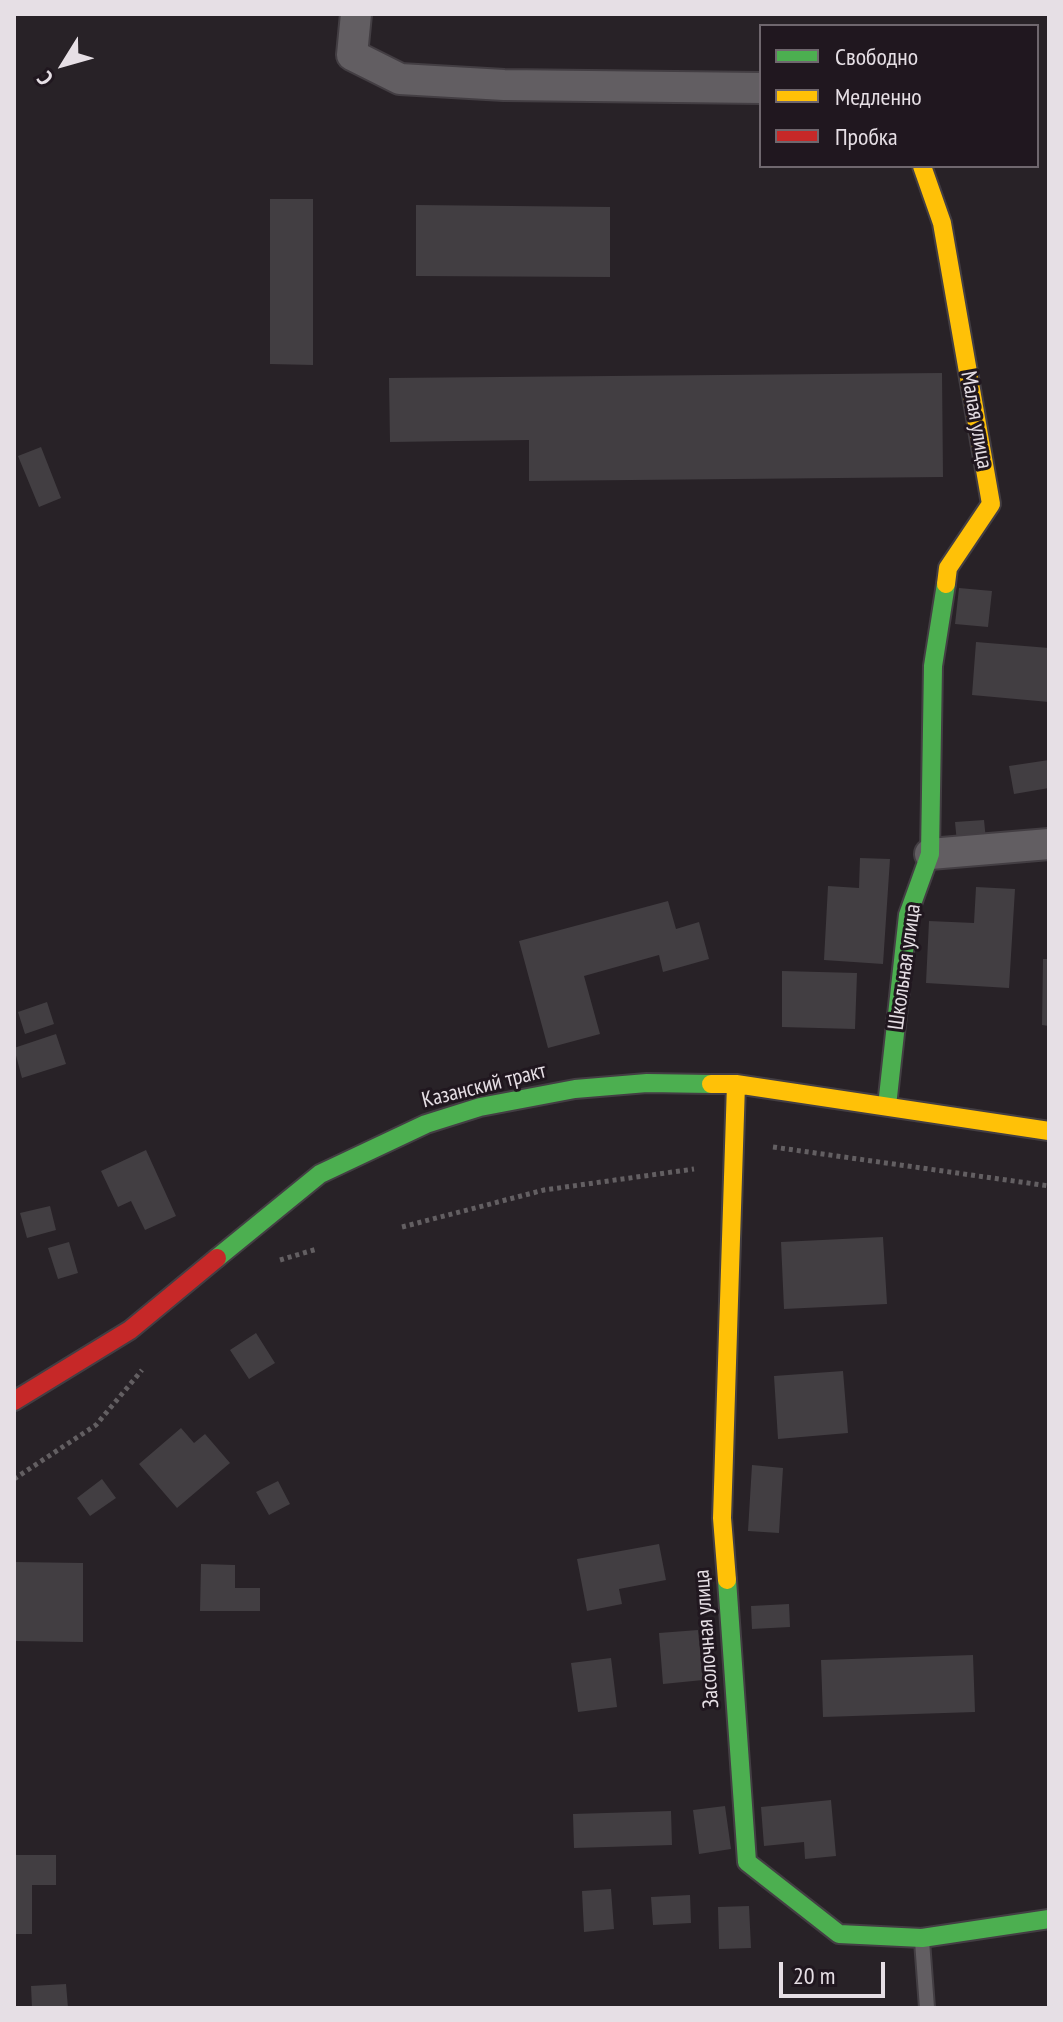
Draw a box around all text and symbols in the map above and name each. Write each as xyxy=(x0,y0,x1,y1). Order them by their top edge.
north arrow xyxy=(24,24,104,104)
legend xyxy=(759,24,1039,168)
text: Свободно xyxy=(835,41,918,72)
text: С xyxy=(31,66,59,91)
text: Медленно xyxy=(835,81,922,112)
text: Пробка xyxy=(835,121,898,152)
street label: Малая улица xyxy=(954,369,998,471)
street label: Школьная улица xyxy=(883,902,927,1032)
street label: Казанский тракт xyxy=(419,1058,549,1114)
street label: Засолочная улица xyxy=(689,1569,725,1709)
scale bar xyxy=(783,1946,889,1996)
text: 20 m xyxy=(793,1960,835,1991)

